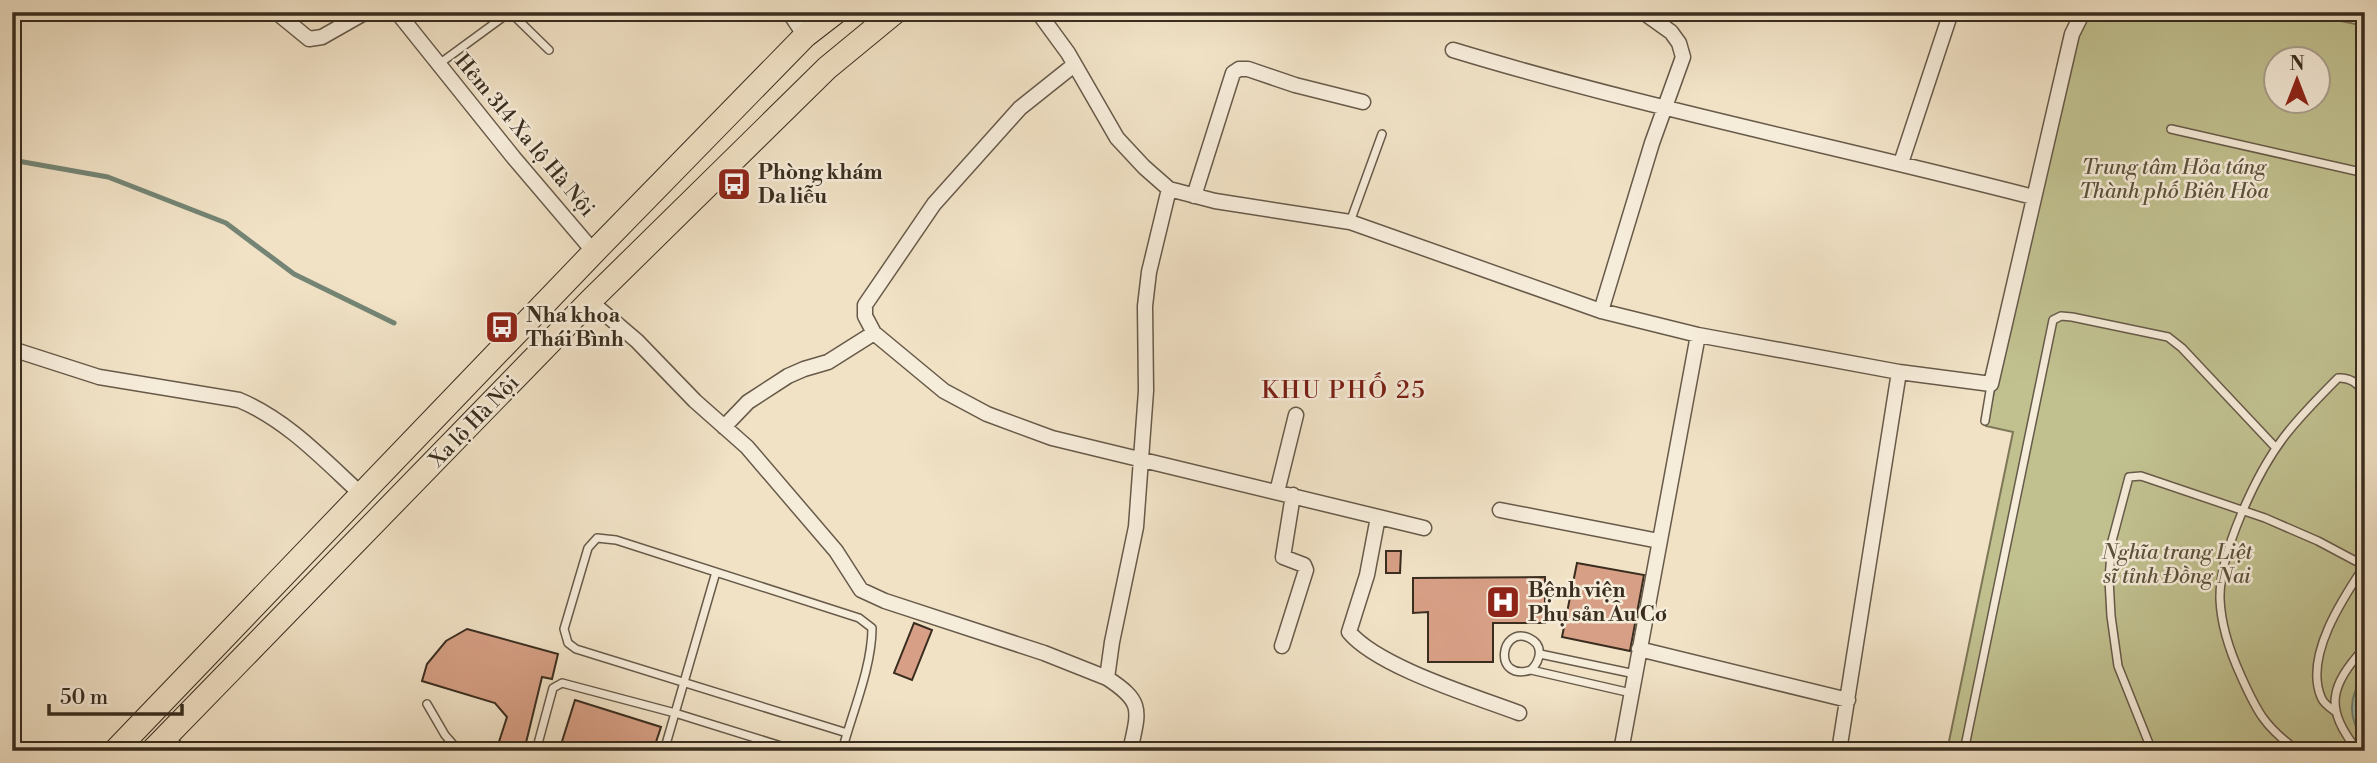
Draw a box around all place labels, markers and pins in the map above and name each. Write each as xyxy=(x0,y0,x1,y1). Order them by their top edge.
place label: Phòng khám Da liễu xyxy=(758,160,883,210)
bus stop icon: Phòng khám Da liễu xyxy=(715,165,753,203)
place label: Nha khoa Thái Bình xyxy=(526,303,624,353)
bus stop icon: Nha khoa Thái Bình xyxy=(483,308,521,346)
place label: Bệnh viện Phụ sản Âu Cơ xyxy=(1528,578,1667,628)
hospital icon: Bệnh viện Phụ sản Âu Cơ xyxy=(1484,583,1522,621)

